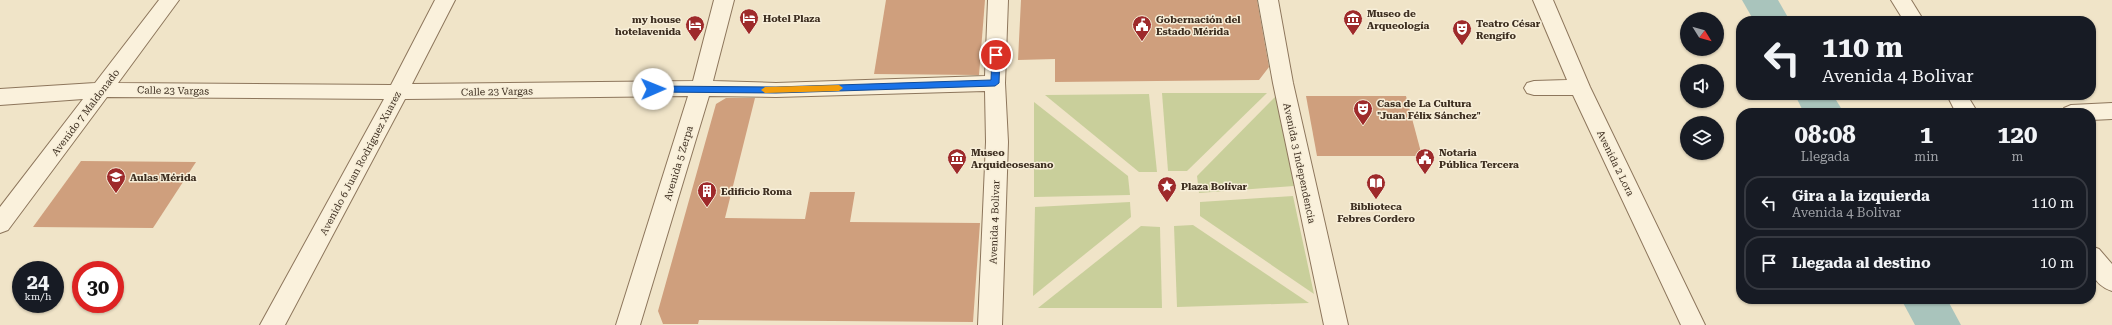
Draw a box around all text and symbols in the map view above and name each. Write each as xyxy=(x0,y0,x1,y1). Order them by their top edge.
hotel icon: Hotel Plaza xyxy=(738,7,760,35)
museum icon: Museo de Arqueología xyxy=(1342,8,1364,36)
place label: Museo de Arqueología xyxy=(1367,8,1430,31)
north arrow xyxy=(1680,12,1724,56)
map controls xyxy=(1680,12,1724,160)
place label: Hotel Plaza xyxy=(763,13,820,24)
place label: my house hotelavenida xyxy=(615,14,681,37)
hotel icon: my house hotelavenida xyxy=(684,14,706,42)
public building icon: Gobernación del Estado Mérida xyxy=(1131,14,1153,42)
place label: Gobernación del Estado Mérida xyxy=(1156,14,1241,37)
theatre icon: Teatro César Rengifo xyxy=(1451,18,1473,46)
place label: Teatro César Rengifo xyxy=(1476,18,1541,41)
text: 110 m xyxy=(1822,31,1903,64)
icon: left xyxy=(1756,32,1808,84)
pin xyxy=(979,38,1013,72)
icon: arrive xyxy=(985,44,1007,66)
button: sound xyxy=(1680,64,1724,108)
text: Avenida 4 Bolivar xyxy=(1822,65,1974,86)
street label: Avenido 7 Maldonado xyxy=(49,67,122,158)
position arrow xyxy=(632,68,674,110)
street label: Calle 23 Vargas xyxy=(137,84,209,97)
street label: Calle 23 Vargas xyxy=(461,85,533,98)
street label: Avenido 6 Juan Rodriguez Xuarez xyxy=(318,89,403,237)
theatre icon: Casa de La Cultura "Juan Félix Sánchez" xyxy=(1352,98,1374,126)
place label: Casa de La Cultura "Juan Félix Sánchez" xyxy=(1377,98,1481,121)
street label: Avenida 3 Independencia xyxy=(1281,102,1318,225)
button: layers xyxy=(1680,116,1724,160)
text: 08:08 xyxy=(1795,121,1856,149)
text: 1 xyxy=(1920,121,1933,149)
text: 120 xyxy=(1997,121,2038,149)
street label: Avenida 5 Zerpa xyxy=(662,124,695,202)
street label: Avenida 2 Lora xyxy=(1595,129,1636,198)
museum icon: Museo Arquideosesano xyxy=(946,147,968,175)
place label: Museo Arquideosesano xyxy=(971,147,1054,170)
public building icon: Notaria Pública Tercera xyxy=(1414,147,1436,175)
place label: Notaria Pública Tercera xyxy=(1439,147,1519,170)
text: Llegada xyxy=(1801,149,1849,164)
text: min xyxy=(1914,149,1939,164)
text: m xyxy=(2011,149,2023,164)
school or university icon: Aulas Mérida xyxy=(105,166,127,194)
place label: Aulas Mérida xyxy=(130,172,197,183)
library icon: Biblioteca Febres Cordero xyxy=(1365,172,1387,200)
place icon: Plaza Bolívar xyxy=(1156,175,1178,203)
building icon: Edificio Roma xyxy=(696,180,718,208)
street label: Avenida 4 Bolivar xyxy=(988,180,1001,264)
place label: Plaza Bolívar xyxy=(1181,181,1248,192)
place label: Edificio Roma xyxy=(721,186,792,197)
text: Gira a la izquierda xyxy=(1792,187,1930,205)
icon: left xyxy=(1758,192,1780,214)
text: 110 m xyxy=(2031,194,2074,212)
place label: Biblioteca Febres Cordero xyxy=(1337,201,1415,224)
text: Avenida 4 Bolivar xyxy=(1792,205,1901,220)
icon: arrive xyxy=(1758,252,1780,274)
text: Llegada al destino xyxy=(1792,254,1931,272)
text: 10 m xyxy=(2040,254,2074,272)
speed limit sign: 30 xyxy=(72,261,124,313)
text: 24 xyxy=(27,270,49,294)
text: km/h xyxy=(25,291,51,302)

